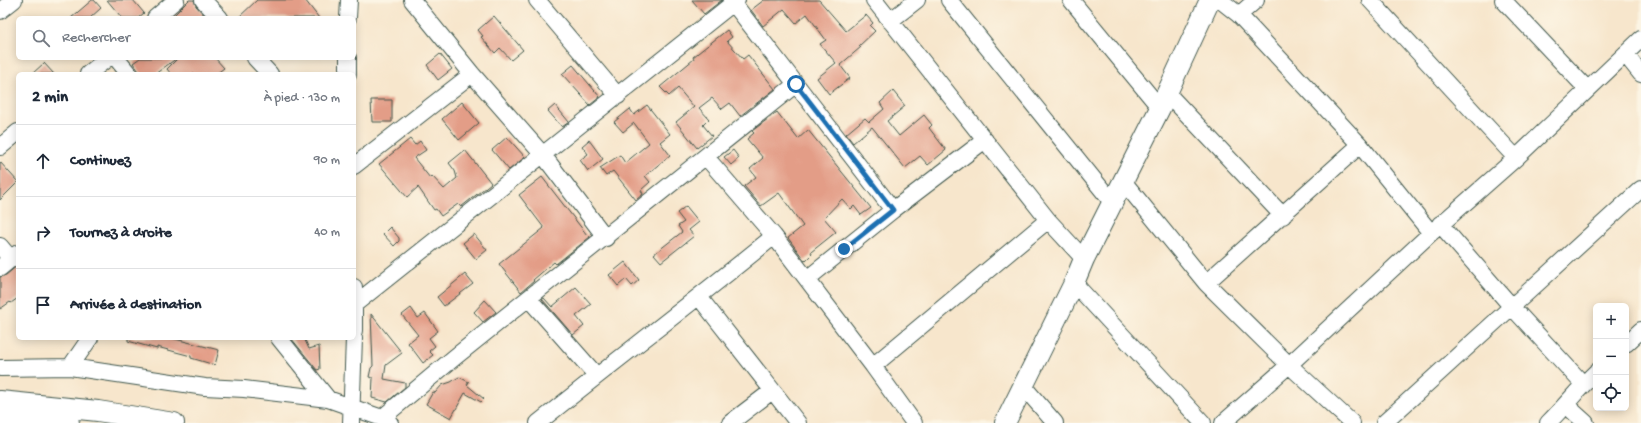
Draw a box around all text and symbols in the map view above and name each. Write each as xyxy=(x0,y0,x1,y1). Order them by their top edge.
search box xyxy=(16,16,356,60)
icon: search xyxy=(30,27,52,49)
text: Rechercher xyxy=(62,29,130,47)
route start xyxy=(787,75,805,93)
text: 2 min xyxy=(32,88,68,108)
text: À pied · 130 m xyxy=(264,91,340,106)
icon: ahead xyxy=(32,150,54,172)
text: Continuez xyxy=(70,152,131,170)
text: 90 m xyxy=(314,153,340,168)
icon: right xyxy=(32,222,54,244)
text: Tournez à droite xyxy=(70,224,172,242)
text: 40 m xyxy=(314,225,340,240)
route end xyxy=(835,240,853,258)
icon: arrive xyxy=(32,294,54,316)
text: Arrivée à destination xyxy=(70,296,201,314)
map controls xyxy=(1593,303,1629,411)
button: + xyxy=(1593,303,1629,339)
button: − xyxy=(1593,339,1629,375)
button: locate xyxy=(1593,375,1629,411)

